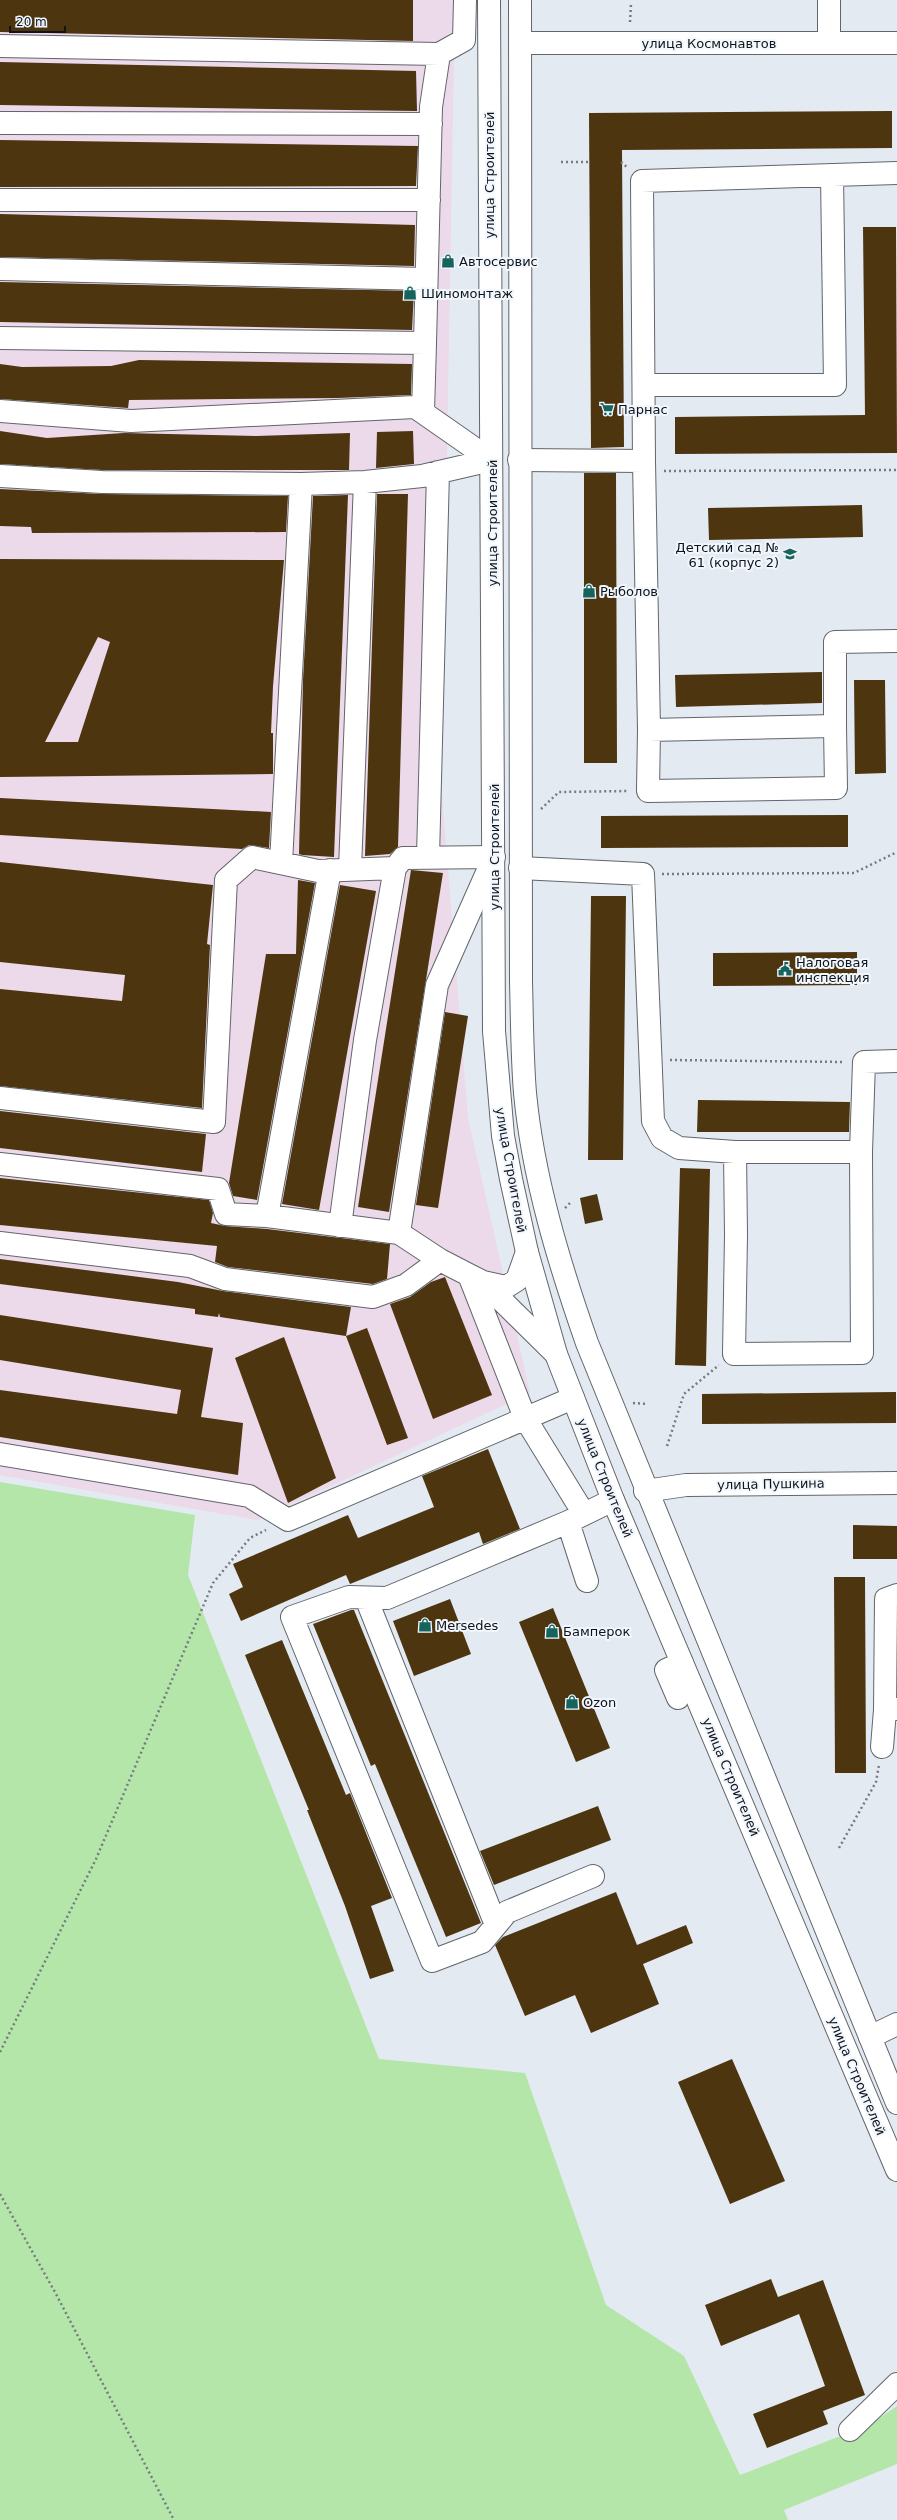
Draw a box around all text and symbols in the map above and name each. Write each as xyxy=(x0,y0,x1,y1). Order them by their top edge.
scale bar xyxy=(10,8,65,34)
text: 20 m xyxy=(16,15,47,29)
street label: улица Космонавтов xyxy=(642,36,776,51)
street label: улица Строителей xyxy=(482,111,497,239)
shop icon: Автосервис xyxy=(440,253,456,269)
place label: Автосервис xyxy=(459,254,538,269)
shop icon: Шиномонтаж xyxy=(402,285,418,301)
place label: Шиномонтаж xyxy=(421,286,514,301)
supermarket icon: Парнас xyxy=(599,401,615,417)
place label: Парнас xyxy=(618,402,668,417)
street label: улица Строителей xyxy=(485,459,500,587)
place label: Детский сад № 61 (корпус 2) xyxy=(675,540,779,570)
school or university icon: Детский сад № 61 (корпус 2) xyxy=(782,546,798,562)
shop icon: Рыболов xyxy=(581,583,597,599)
place label: Рыболов xyxy=(600,584,658,599)
street label: улица Строителей xyxy=(487,783,502,911)
place label: Налоговая инспекция xyxy=(796,955,870,985)
public building icon: Налоговая инспекция xyxy=(777,961,793,977)
street label: улица Строителей xyxy=(493,1106,529,1234)
street label: улица Строителей xyxy=(574,1416,636,1540)
street label: улица Пушкина xyxy=(717,1476,825,1492)
shop icon: Mersedes xyxy=(417,1617,433,1633)
place label: Mersedes xyxy=(436,1618,499,1633)
shop icon: Бамперок xyxy=(544,1623,560,1639)
place label: Бамперок xyxy=(563,1624,630,1639)
shop icon: Ozon xyxy=(564,1694,580,1710)
place label: Ozon xyxy=(583,1695,616,1710)
street label: улица Строителей xyxy=(699,1716,763,1838)
street label: улица Строителей xyxy=(825,2015,889,2137)

